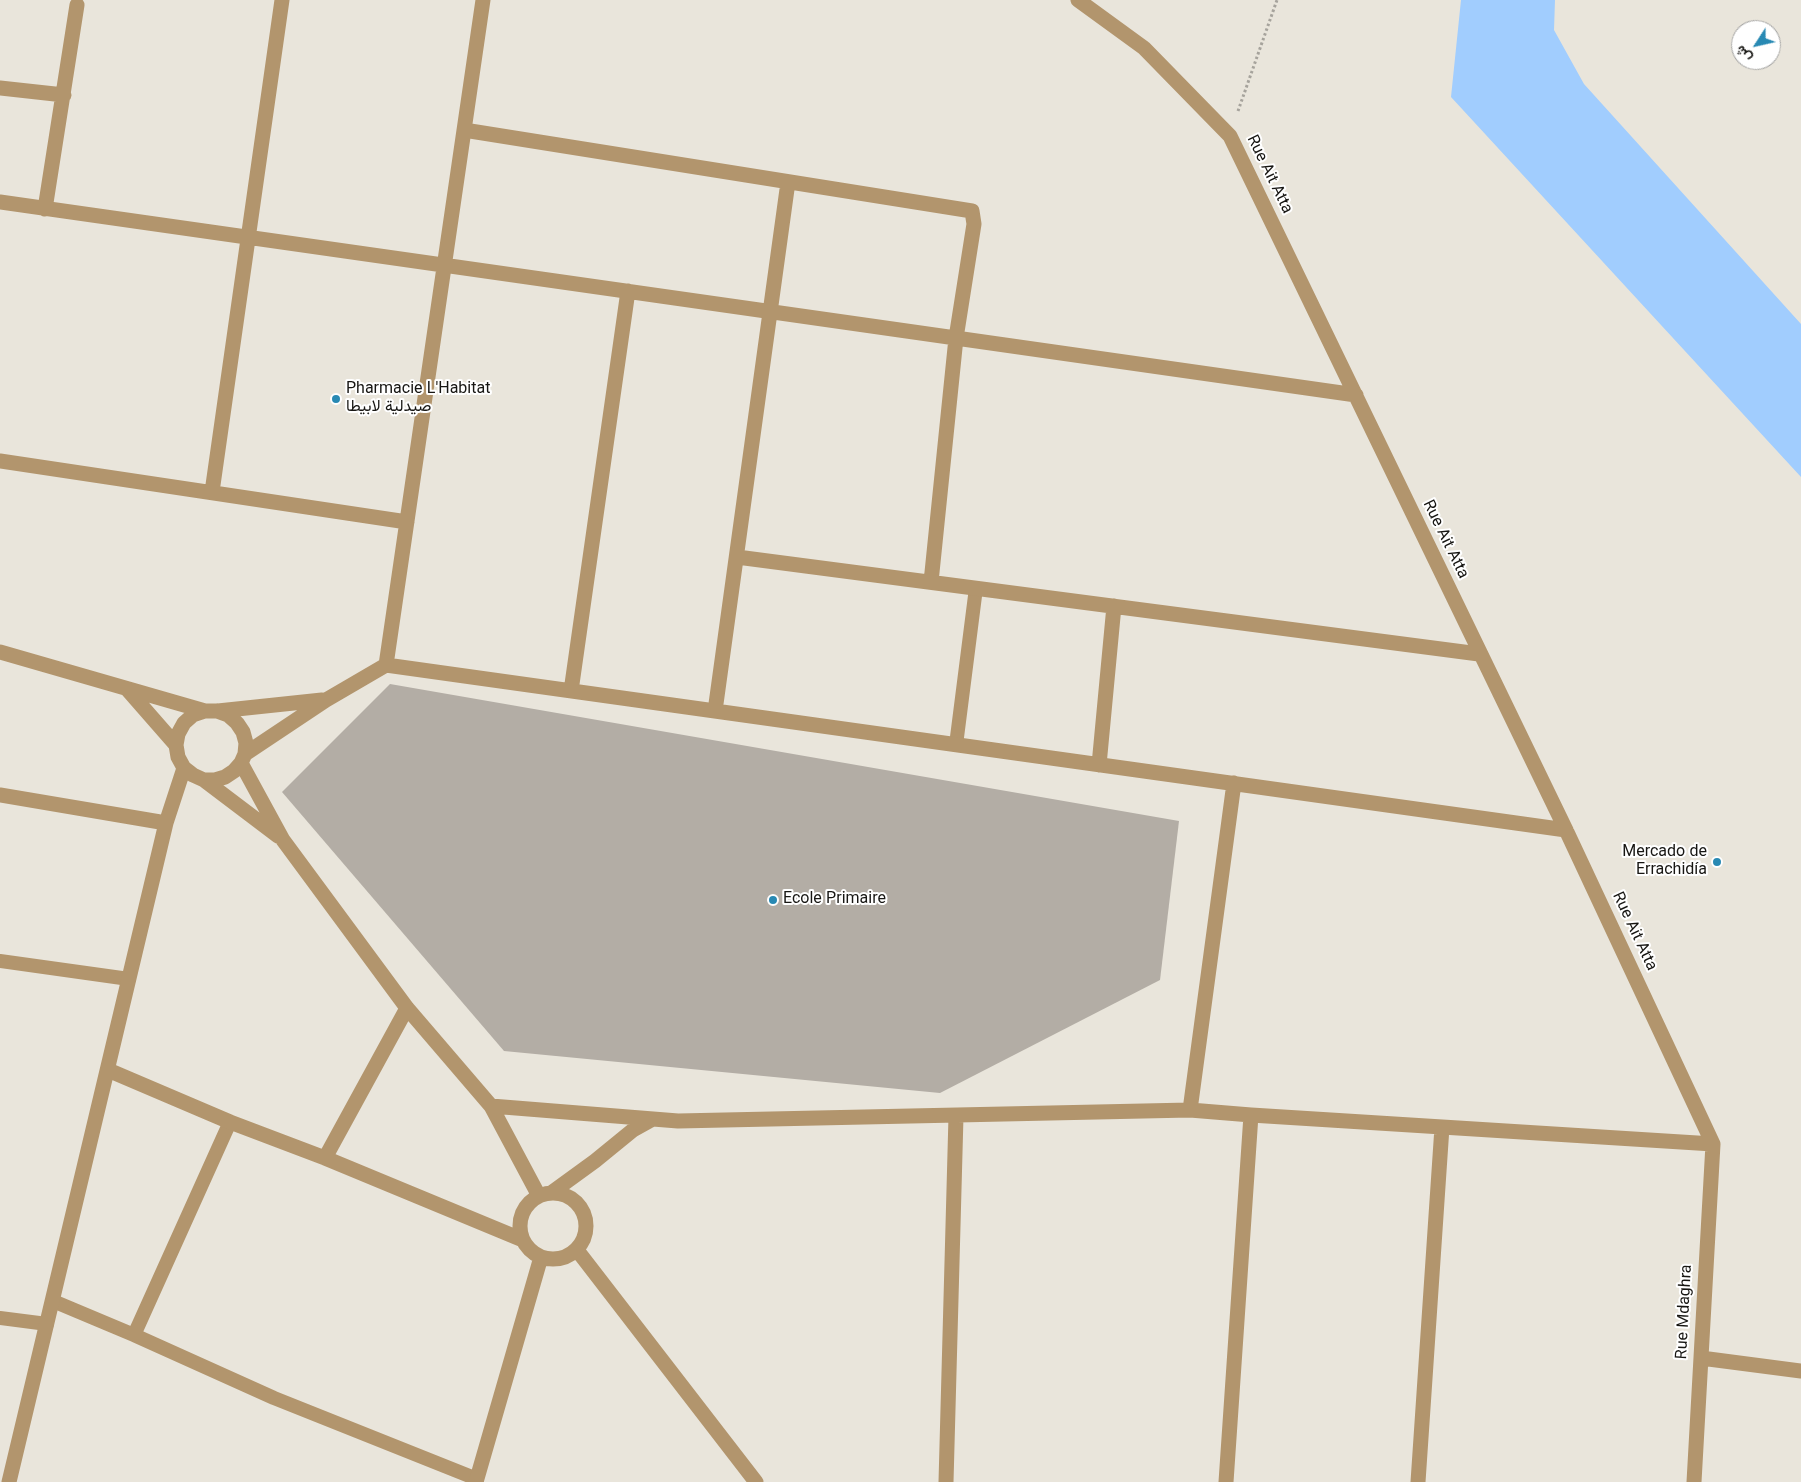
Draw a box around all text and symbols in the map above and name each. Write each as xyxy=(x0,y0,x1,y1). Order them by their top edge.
north arrow xyxy=(1731,20,1781,70)
text: ش xyxy=(1731,40,1758,66)
street label: Rue Ait Atta xyxy=(1241,133,1295,217)
place label: Pharmacie L'Habitat صيدلية لابيطا xyxy=(346,380,490,418)
marker: Pharmacie L'Habitat صيدلية لابيطا xyxy=(330,393,342,405)
street label: Rue Ait Atta xyxy=(1417,498,1471,582)
place label: Mercado de Errachidía xyxy=(1622,843,1707,881)
marker: Mercado de Errachidía xyxy=(1711,856,1723,868)
place label: Ecole Primaire xyxy=(783,890,886,910)
street label: Rue Ait Atta xyxy=(1606,890,1660,974)
marker: Ecole Primaire xyxy=(767,894,779,906)
street label: Rue Mdaghra xyxy=(1674,1264,1698,1360)

